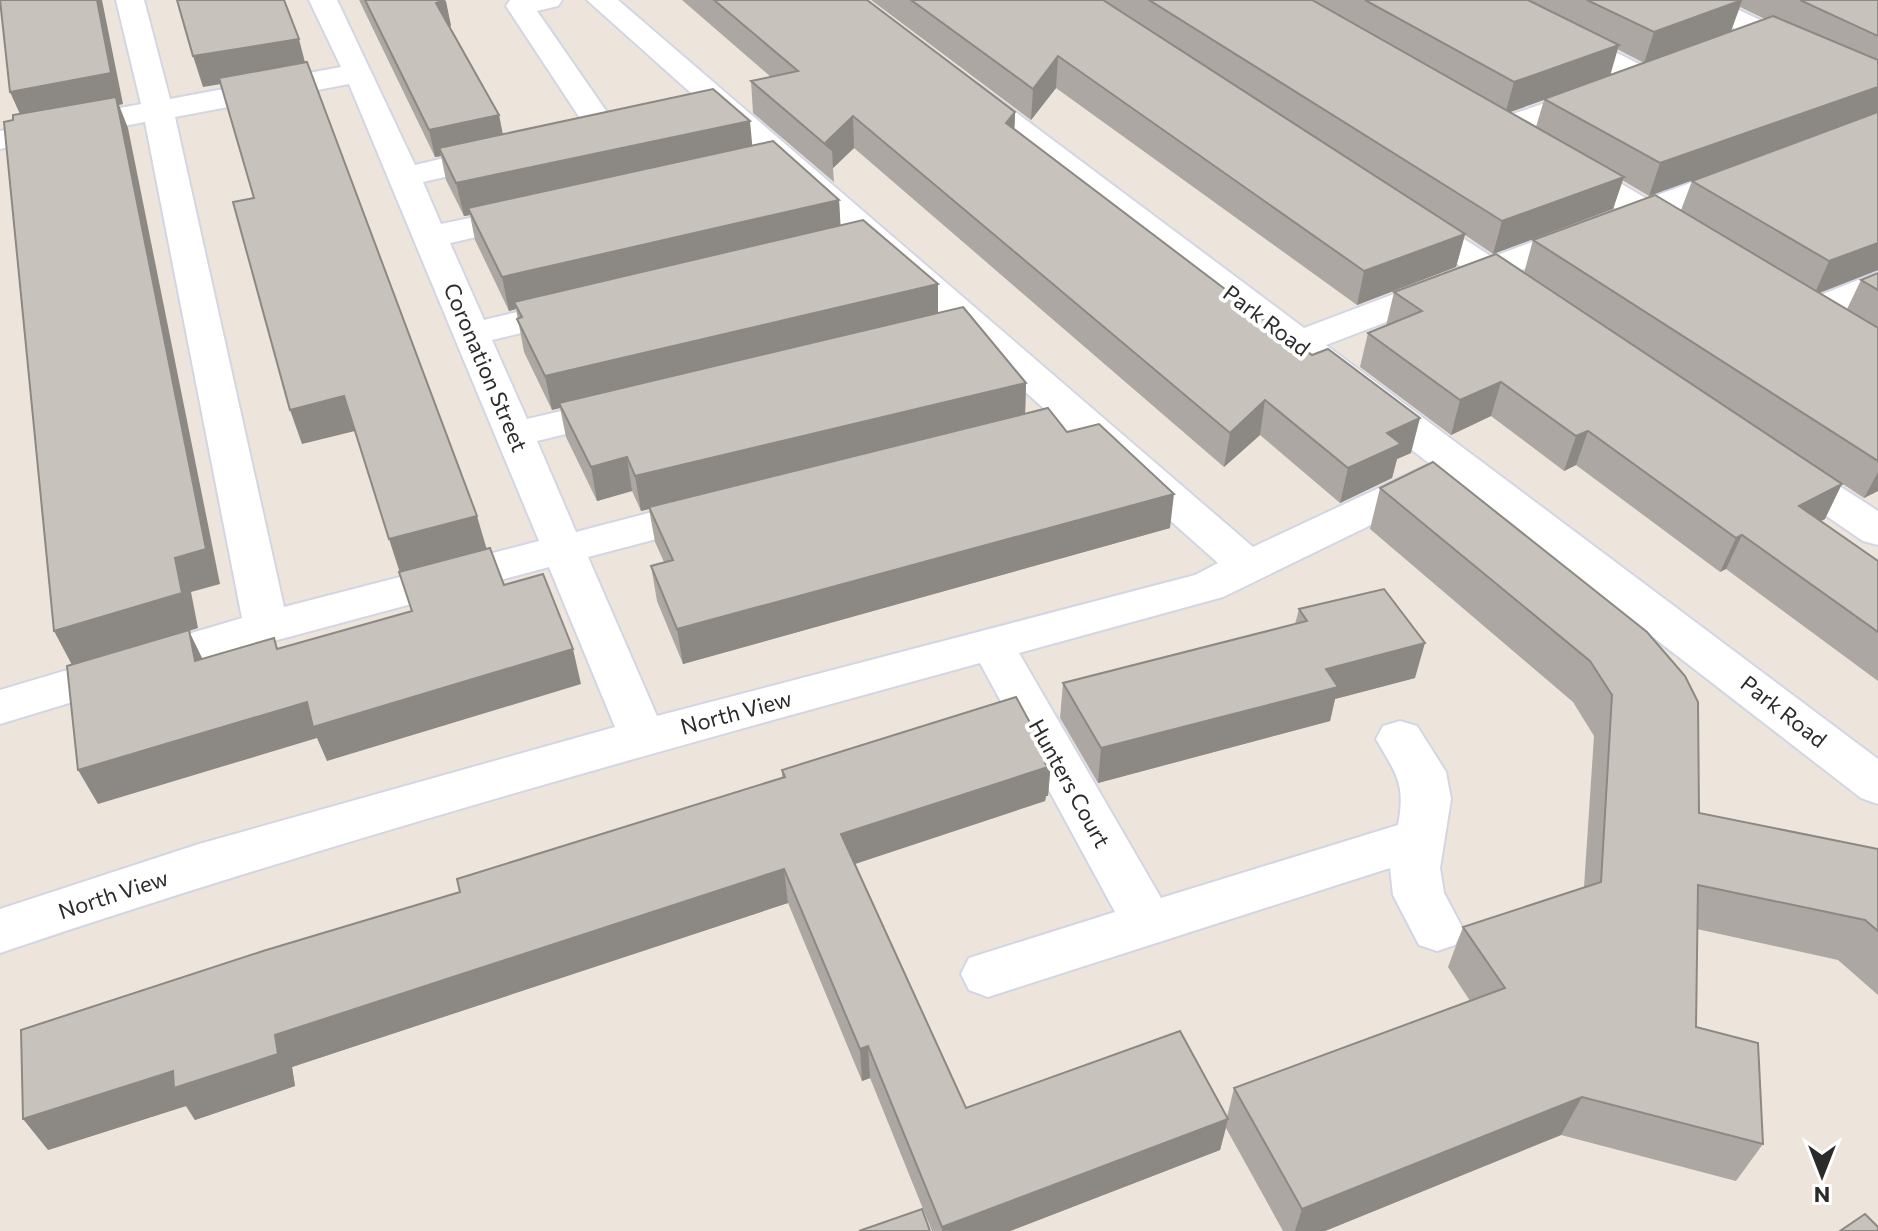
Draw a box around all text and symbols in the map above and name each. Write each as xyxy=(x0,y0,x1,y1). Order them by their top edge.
street label: Coronation Street xyxy=(438,279,534,455)
street label: Park Road xyxy=(1218,279,1316,361)
street label: Park Road xyxy=(1736,669,1832,753)
street label: North View xyxy=(677,684,795,740)
street label: Hunters Court xyxy=(1024,714,1116,852)
street label: North View xyxy=(55,863,172,924)
north arrow xyxy=(1782,1135,1862,1215)
text: N xyxy=(1814,1182,1830,1209)

